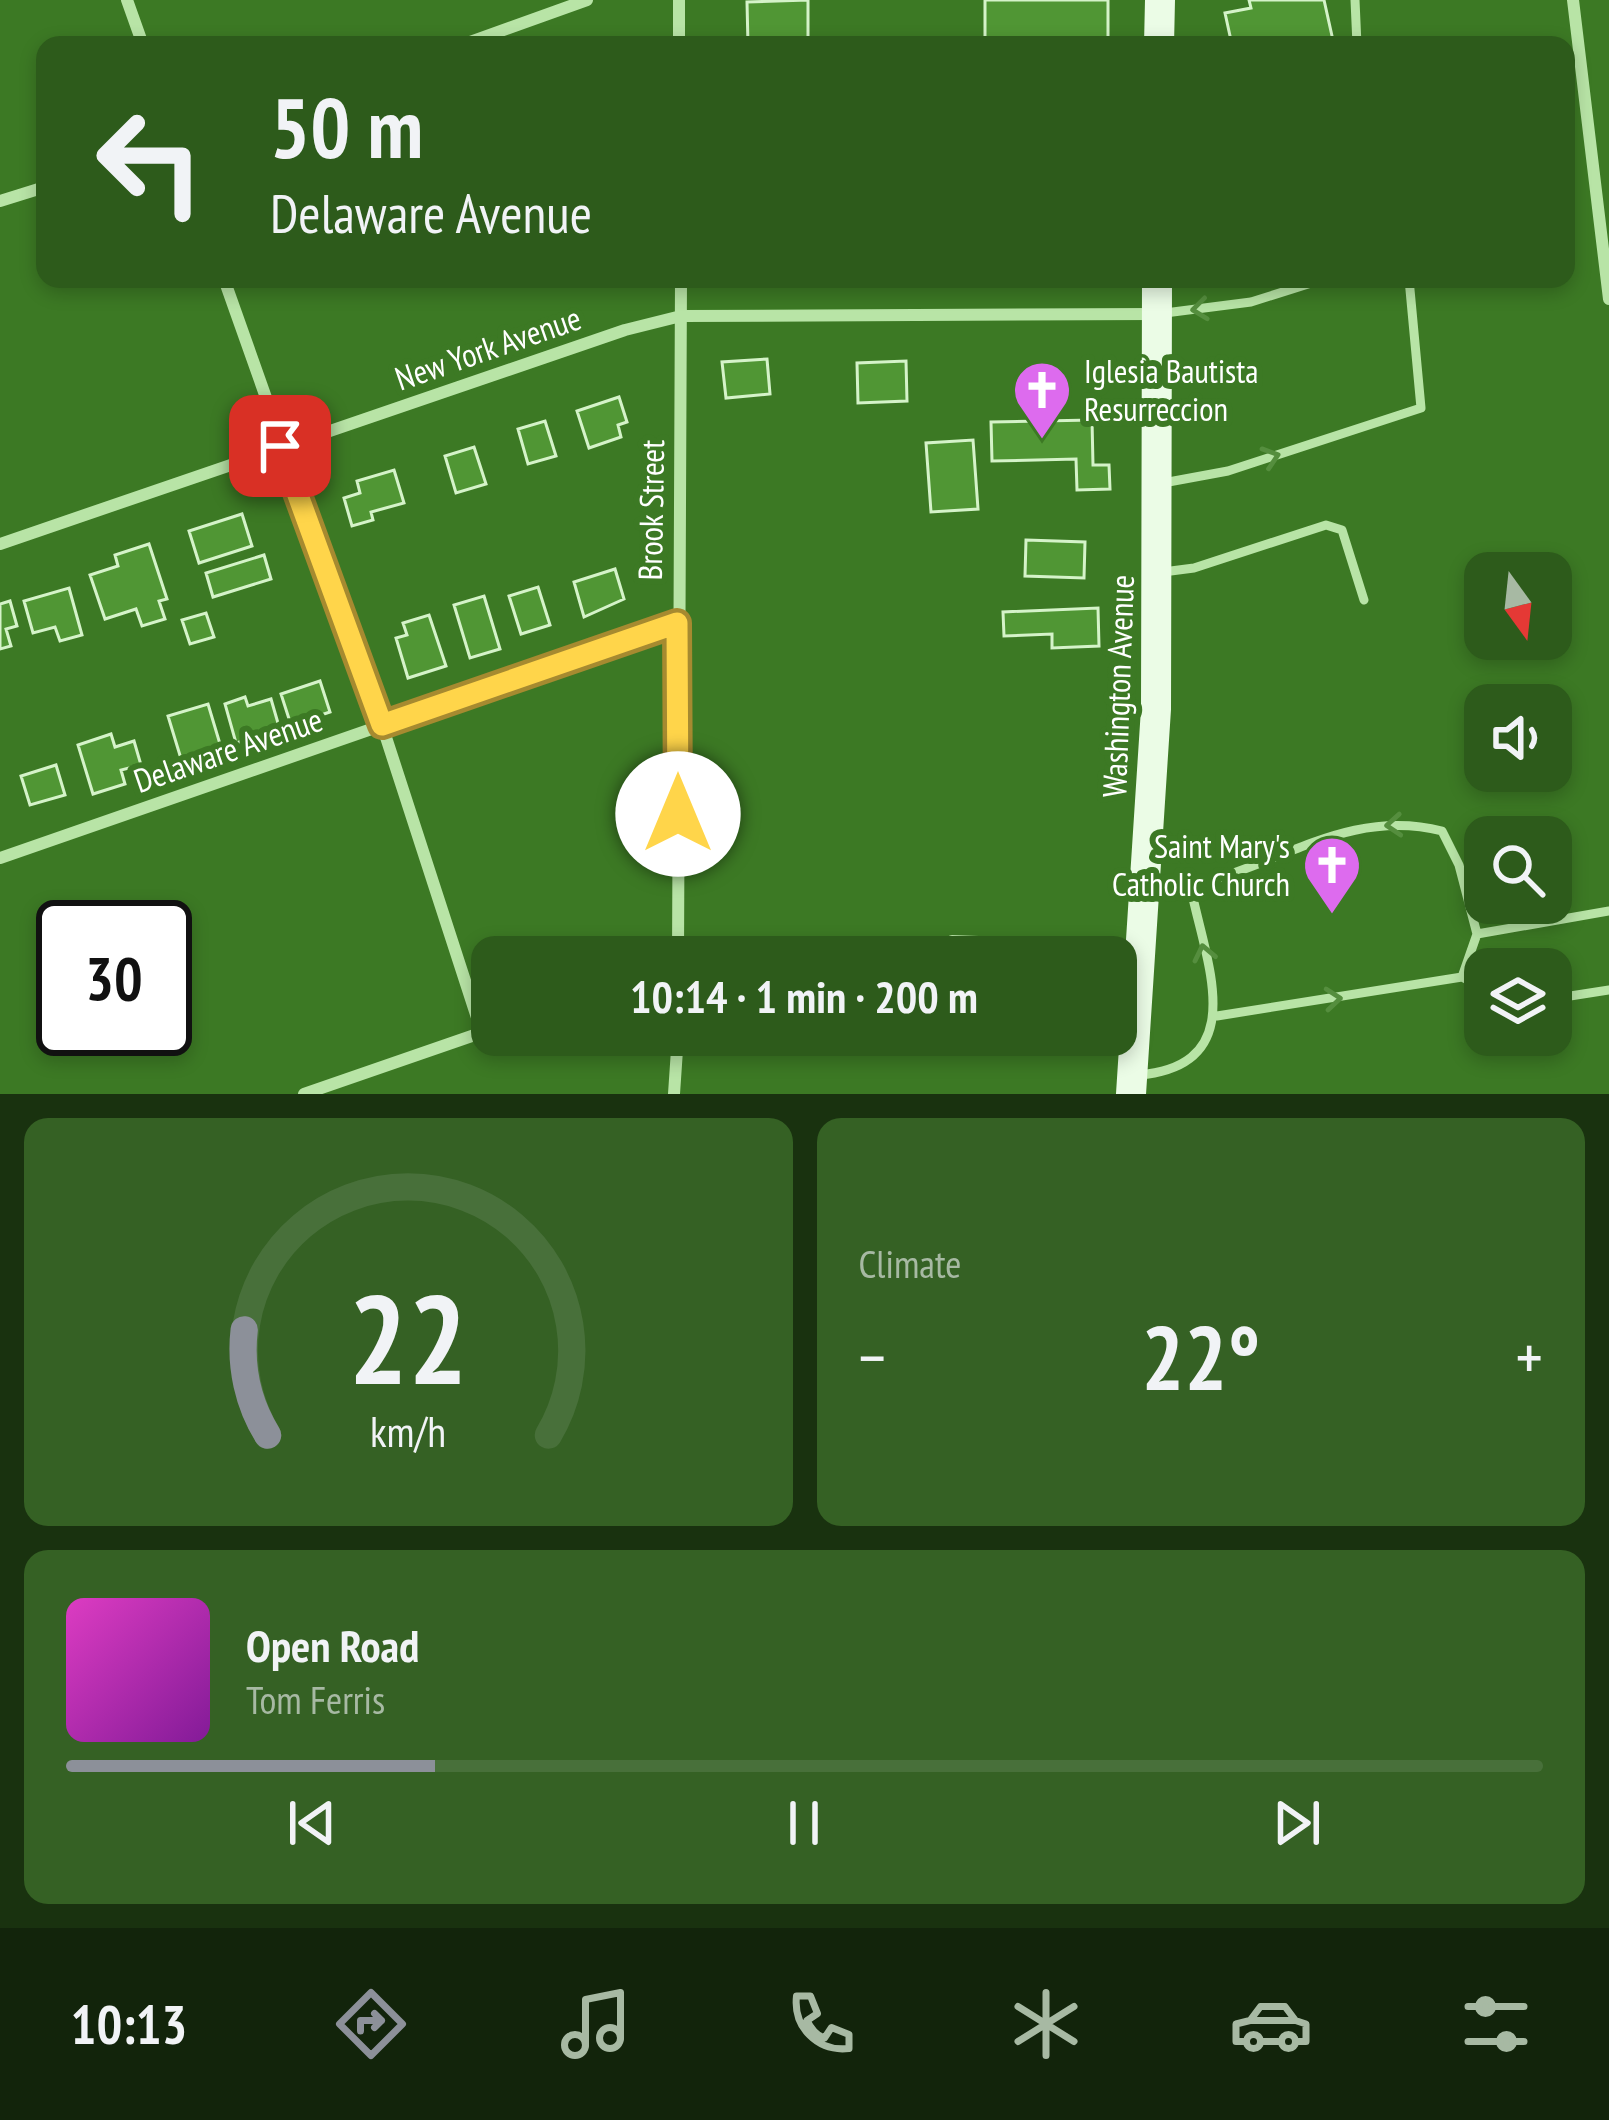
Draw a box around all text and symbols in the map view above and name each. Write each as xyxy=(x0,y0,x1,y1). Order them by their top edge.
text: 50 m xyxy=(270,72,423,181)
icon: left xyxy=(72,84,228,240)
text: Delaware Avenue xyxy=(270,178,592,248)
one-way arrow xyxy=(1190,295,1210,321)
street label: New York Avenue xyxy=(389,296,586,399)
place label: Iglesia Bautista Resurreccion xyxy=(1084,349,1259,430)
church icon: Iglesia Bautista Resurreccion xyxy=(1011,359,1073,441)
pin xyxy=(229,395,331,497)
icon: arrive xyxy=(247,413,313,479)
street label: Brook Street xyxy=(628,439,673,581)
one-way arrow xyxy=(1260,447,1281,472)
north arrow xyxy=(1464,552,1572,660)
map controls xyxy=(1464,552,1572,1056)
street label: Washington Avenue xyxy=(1092,574,1143,798)
button: sound xyxy=(1464,684,1572,792)
street label: Delaware Avenue xyxy=(128,697,328,802)
position arrow xyxy=(615,751,741,877)
one-way arrow xyxy=(1384,811,1403,837)
button: search xyxy=(1464,816,1572,924)
place label: Saint Mary's Catholic Church xyxy=(1112,824,1290,905)
church icon: Saint Mary's Catholic Church xyxy=(1301,834,1363,916)
speed limit sign: 30 xyxy=(36,900,192,1056)
one-way arrow xyxy=(1192,943,1217,963)
button: layers xyxy=(1464,948,1572,1056)
text: 10:14 · 1 min · 200 m xyxy=(630,967,978,1025)
one-way arrow xyxy=(1323,987,1342,1012)
text: Climate xyxy=(859,1238,961,1289)
text: 22 xyxy=(349,1257,468,1418)
text: 22° xyxy=(1141,1298,1260,1415)
text: − xyxy=(859,1314,886,1399)
text: + xyxy=(1516,1314,1543,1399)
text: km/h xyxy=(370,1403,446,1459)
text: Open Road xyxy=(246,1616,419,1674)
text: Tom Ferris xyxy=(246,1674,385,1725)
icon: previous xyxy=(279,1790,345,1856)
icon: pause xyxy=(771,1790,837,1856)
icon: next xyxy=(1264,1790,1330,1856)
icon: directions xyxy=(329,1982,413,2066)
icon: music xyxy=(554,1982,638,2066)
icon: phone xyxy=(779,1982,863,2066)
icon: climate xyxy=(1004,1982,1088,2066)
icon: car xyxy=(1229,1982,1313,2066)
icon: filters xyxy=(1454,1982,1538,2066)
text: 10:13 xyxy=(71,1989,187,2059)

